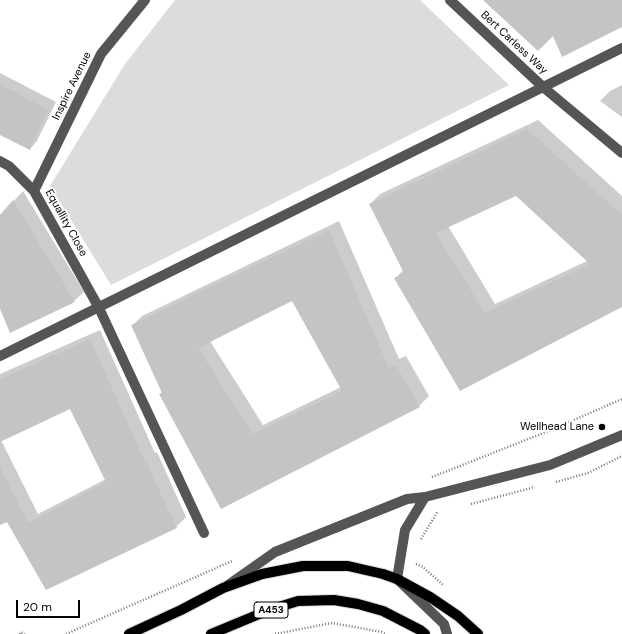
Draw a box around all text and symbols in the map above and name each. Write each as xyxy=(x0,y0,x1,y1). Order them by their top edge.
street label: Bert Carless Way xyxy=(478,9,550,77)
street label: Inspire Avenue xyxy=(50,50,94,122)
street label: Equallity Close xyxy=(42,187,90,259)
place label: Wellhead Lane xyxy=(520,420,594,434)
marker: Wellhead Lane xyxy=(597,422,607,432)
scale bar xyxy=(18,592,82,618)
text: 20 m xyxy=(23,599,52,615)
road number: A453 xyxy=(254,602,288,618)

